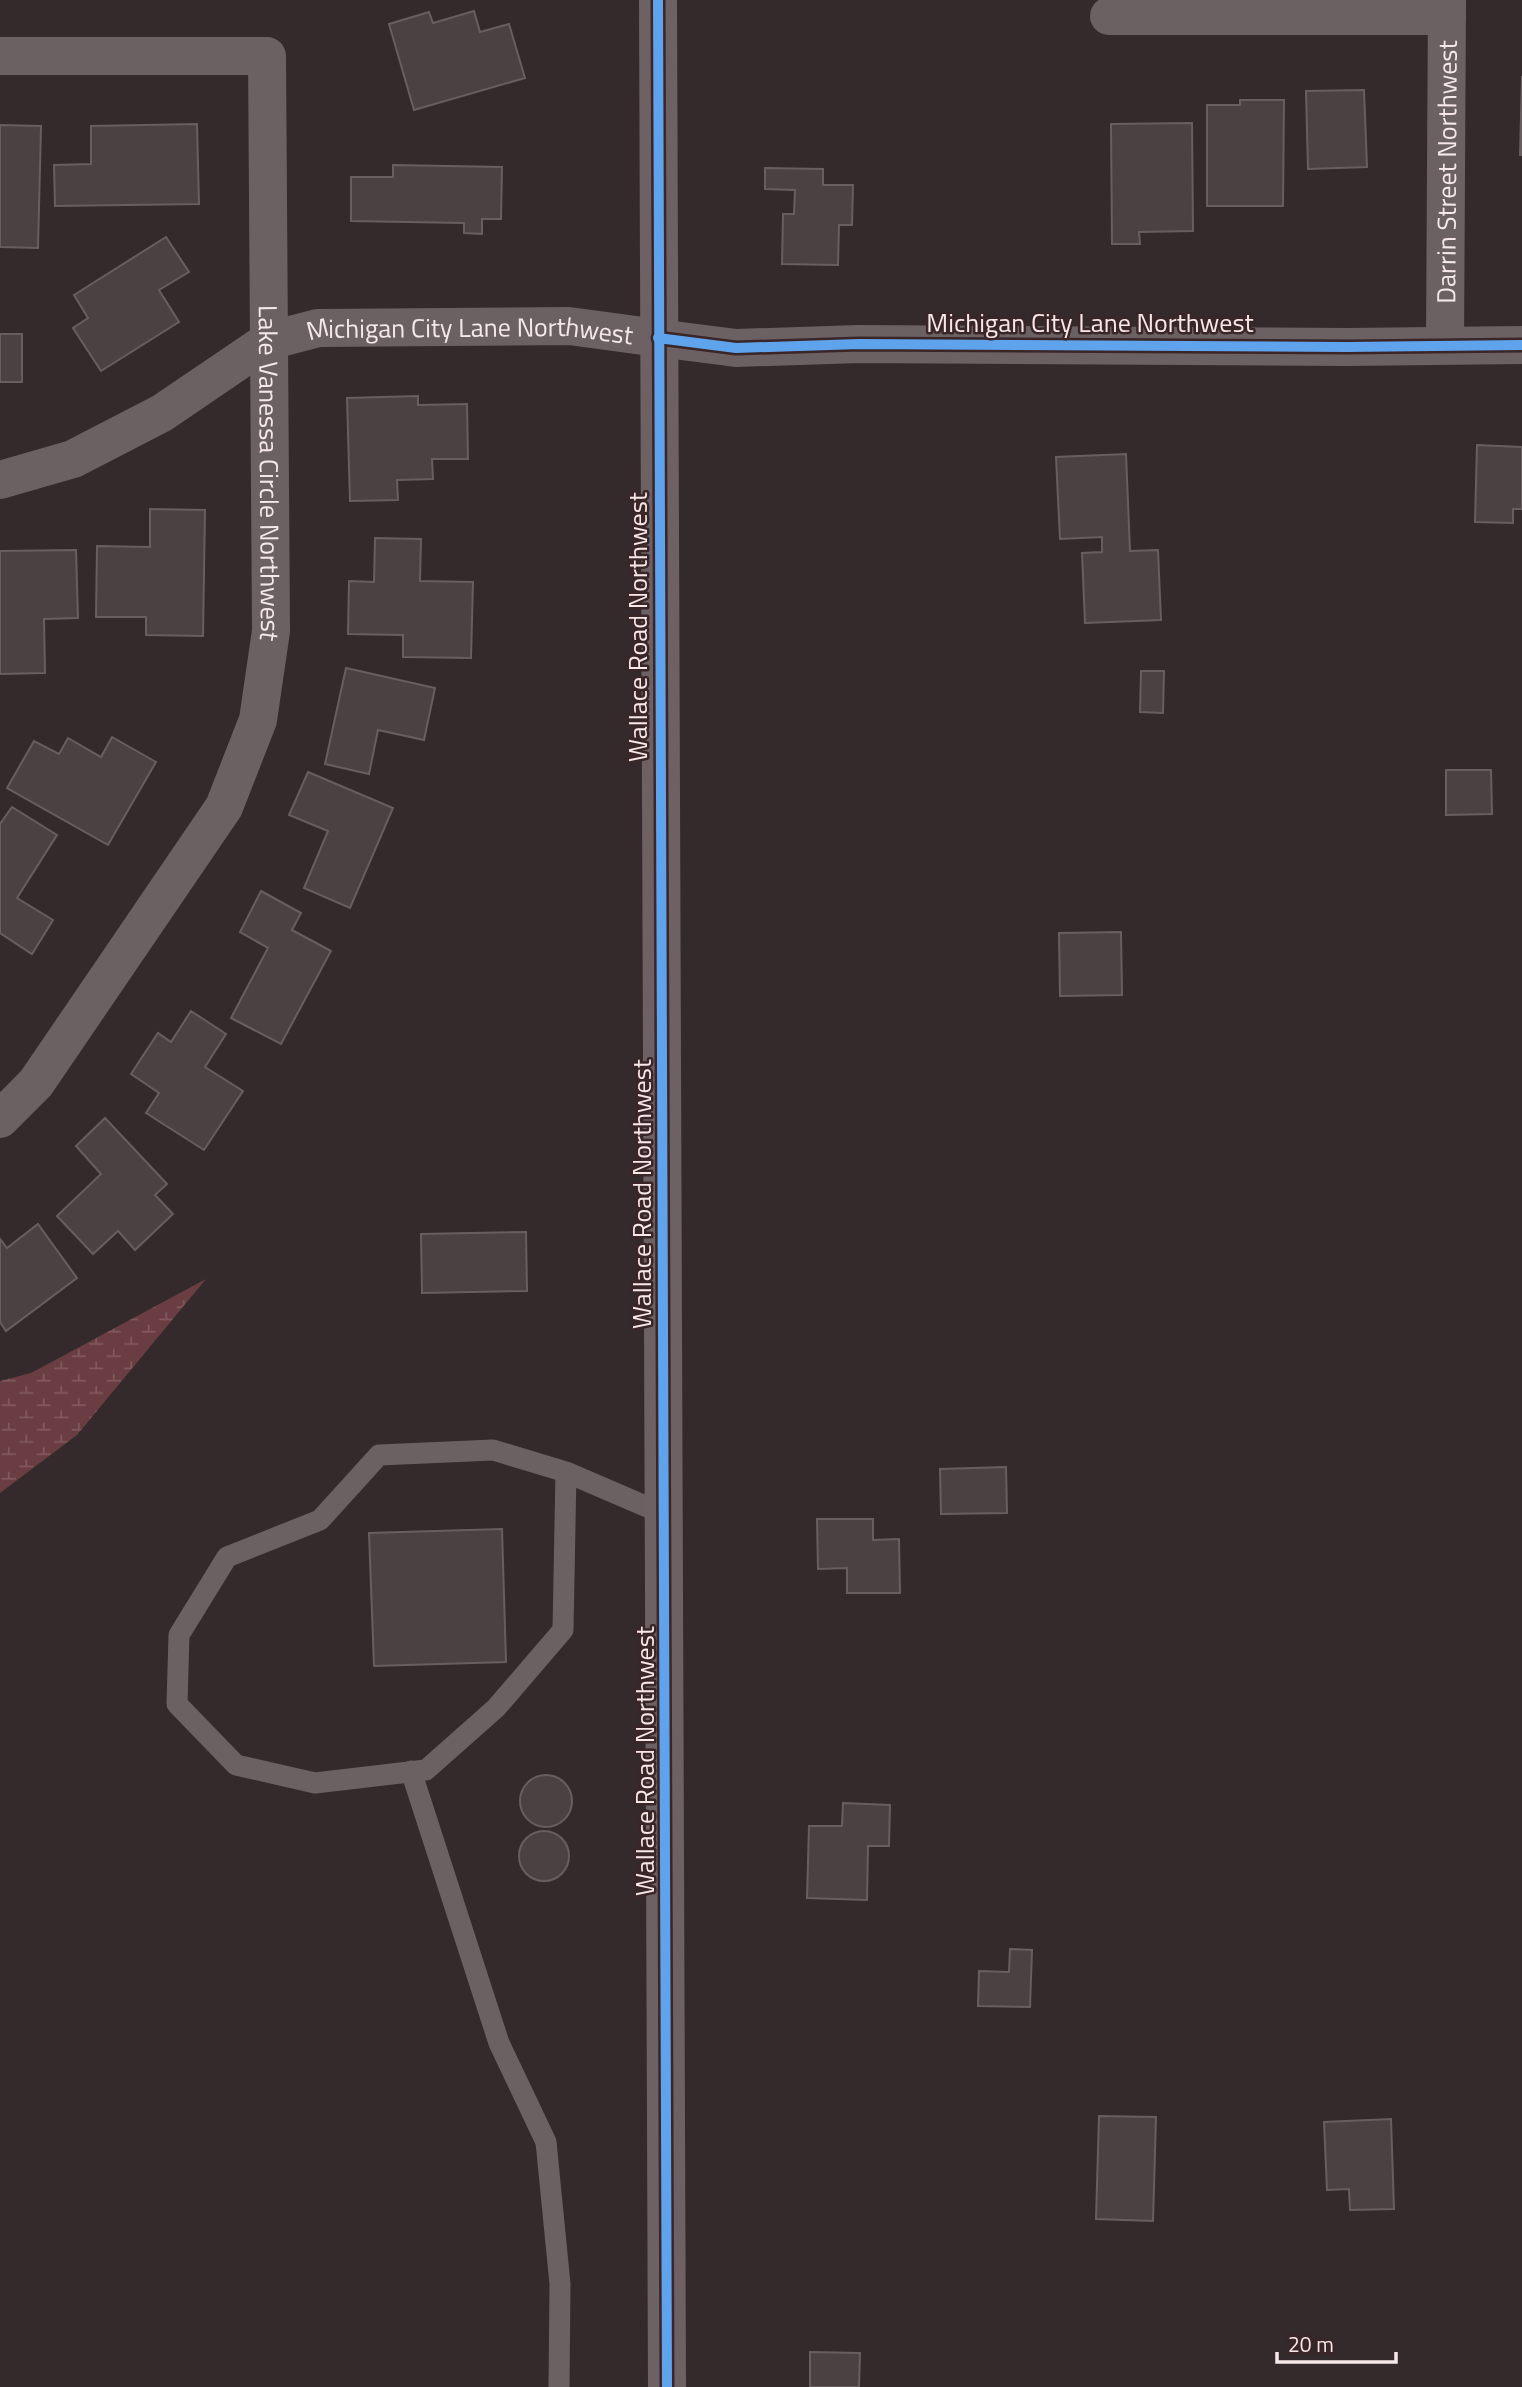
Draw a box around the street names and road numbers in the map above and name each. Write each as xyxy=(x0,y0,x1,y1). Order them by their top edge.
street label: Darrin Street Northwest xyxy=(1426,40,1466,304)
street label: Michigan City Lane Northwest xyxy=(926,303,1254,342)
street label: Lake Vanessa Circle Northwest xyxy=(249,305,291,644)
street label: Michigan City Lane Northwest xyxy=(302,306,636,354)
street label: Wallace Road Northwest xyxy=(618,492,657,762)
street label: Wallace Road Northwest xyxy=(622,1059,661,1329)
street label: Wallace Road Northwest xyxy=(625,1626,664,1896)

